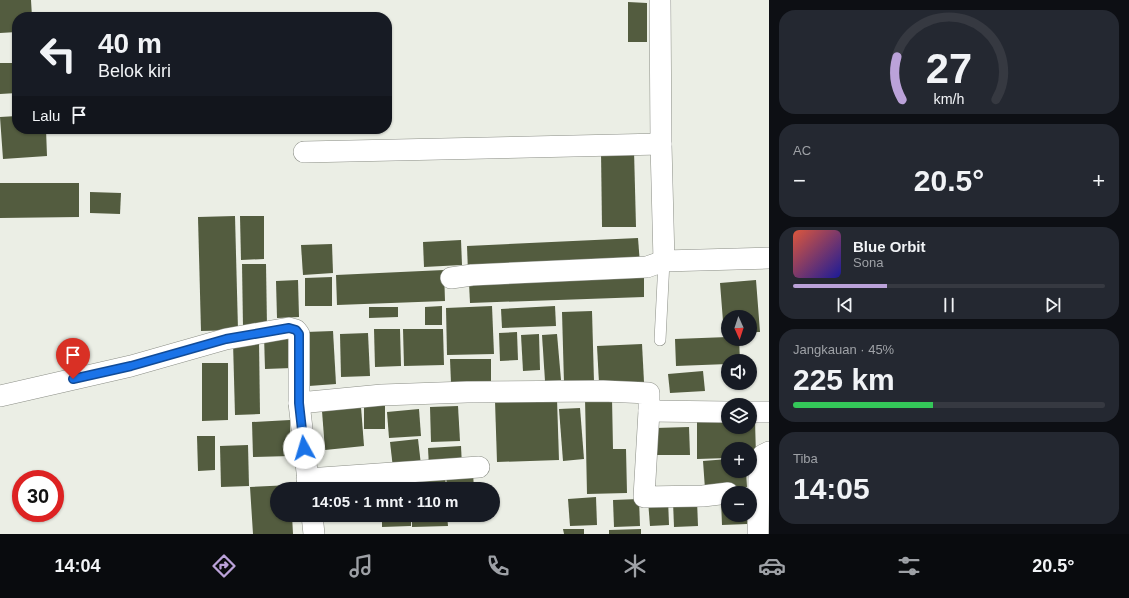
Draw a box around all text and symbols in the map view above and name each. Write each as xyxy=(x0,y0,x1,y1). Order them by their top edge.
icon: left xyxy=(32,28,84,80)
text: 40 m xyxy=(98,28,162,59)
text: 27 xyxy=(926,45,972,92)
text: Belok kiri xyxy=(98,61,171,81)
text: km/h xyxy=(934,91,965,107)
icon: arrive xyxy=(68,104,90,126)
text: Lalu xyxy=(32,107,60,124)
text: AC xyxy=(793,143,811,158)
text: 20.5° xyxy=(914,164,984,197)
text: − xyxy=(793,168,806,193)
text: + xyxy=(1092,168,1105,193)
text: Blue Orbit xyxy=(853,238,926,255)
text: Sona xyxy=(853,255,883,270)
icon: previous xyxy=(834,294,856,316)
icon: pause xyxy=(938,294,960,316)
icon: next xyxy=(1042,294,1064,316)
north arrow xyxy=(721,310,757,346)
map controls xyxy=(721,310,757,522)
pin xyxy=(56,338,90,379)
text: Jangkauan · 45% xyxy=(793,342,894,357)
icon: arrive xyxy=(62,344,84,366)
button: sound xyxy=(721,354,757,390)
text: 225 km xyxy=(793,363,895,396)
button: layers xyxy=(721,398,757,434)
position arrow xyxy=(283,427,325,469)
button: + xyxy=(721,442,757,478)
text: Tiba xyxy=(793,451,818,466)
speed limit sign: 30 xyxy=(12,470,64,522)
text: 14:05 xyxy=(793,472,870,505)
button: − xyxy=(721,486,757,522)
text: 14:05 · 1 mnt · 110 m xyxy=(312,493,458,510)
icon: directions xyxy=(210,552,238,580)
icon: music xyxy=(347,552,375,580)
icon: phone xyxy=(484,552,512,580)
icon: climate xyxy=(621,552,649,580)
icon: car xyxy=(758,552,786,580)
icon: filters xyxy=(895,552,923,580)
text: 14:04 xyxy=(55,556,101,576)
text: 20.5° xyxy=(1032,556,1074,576)

